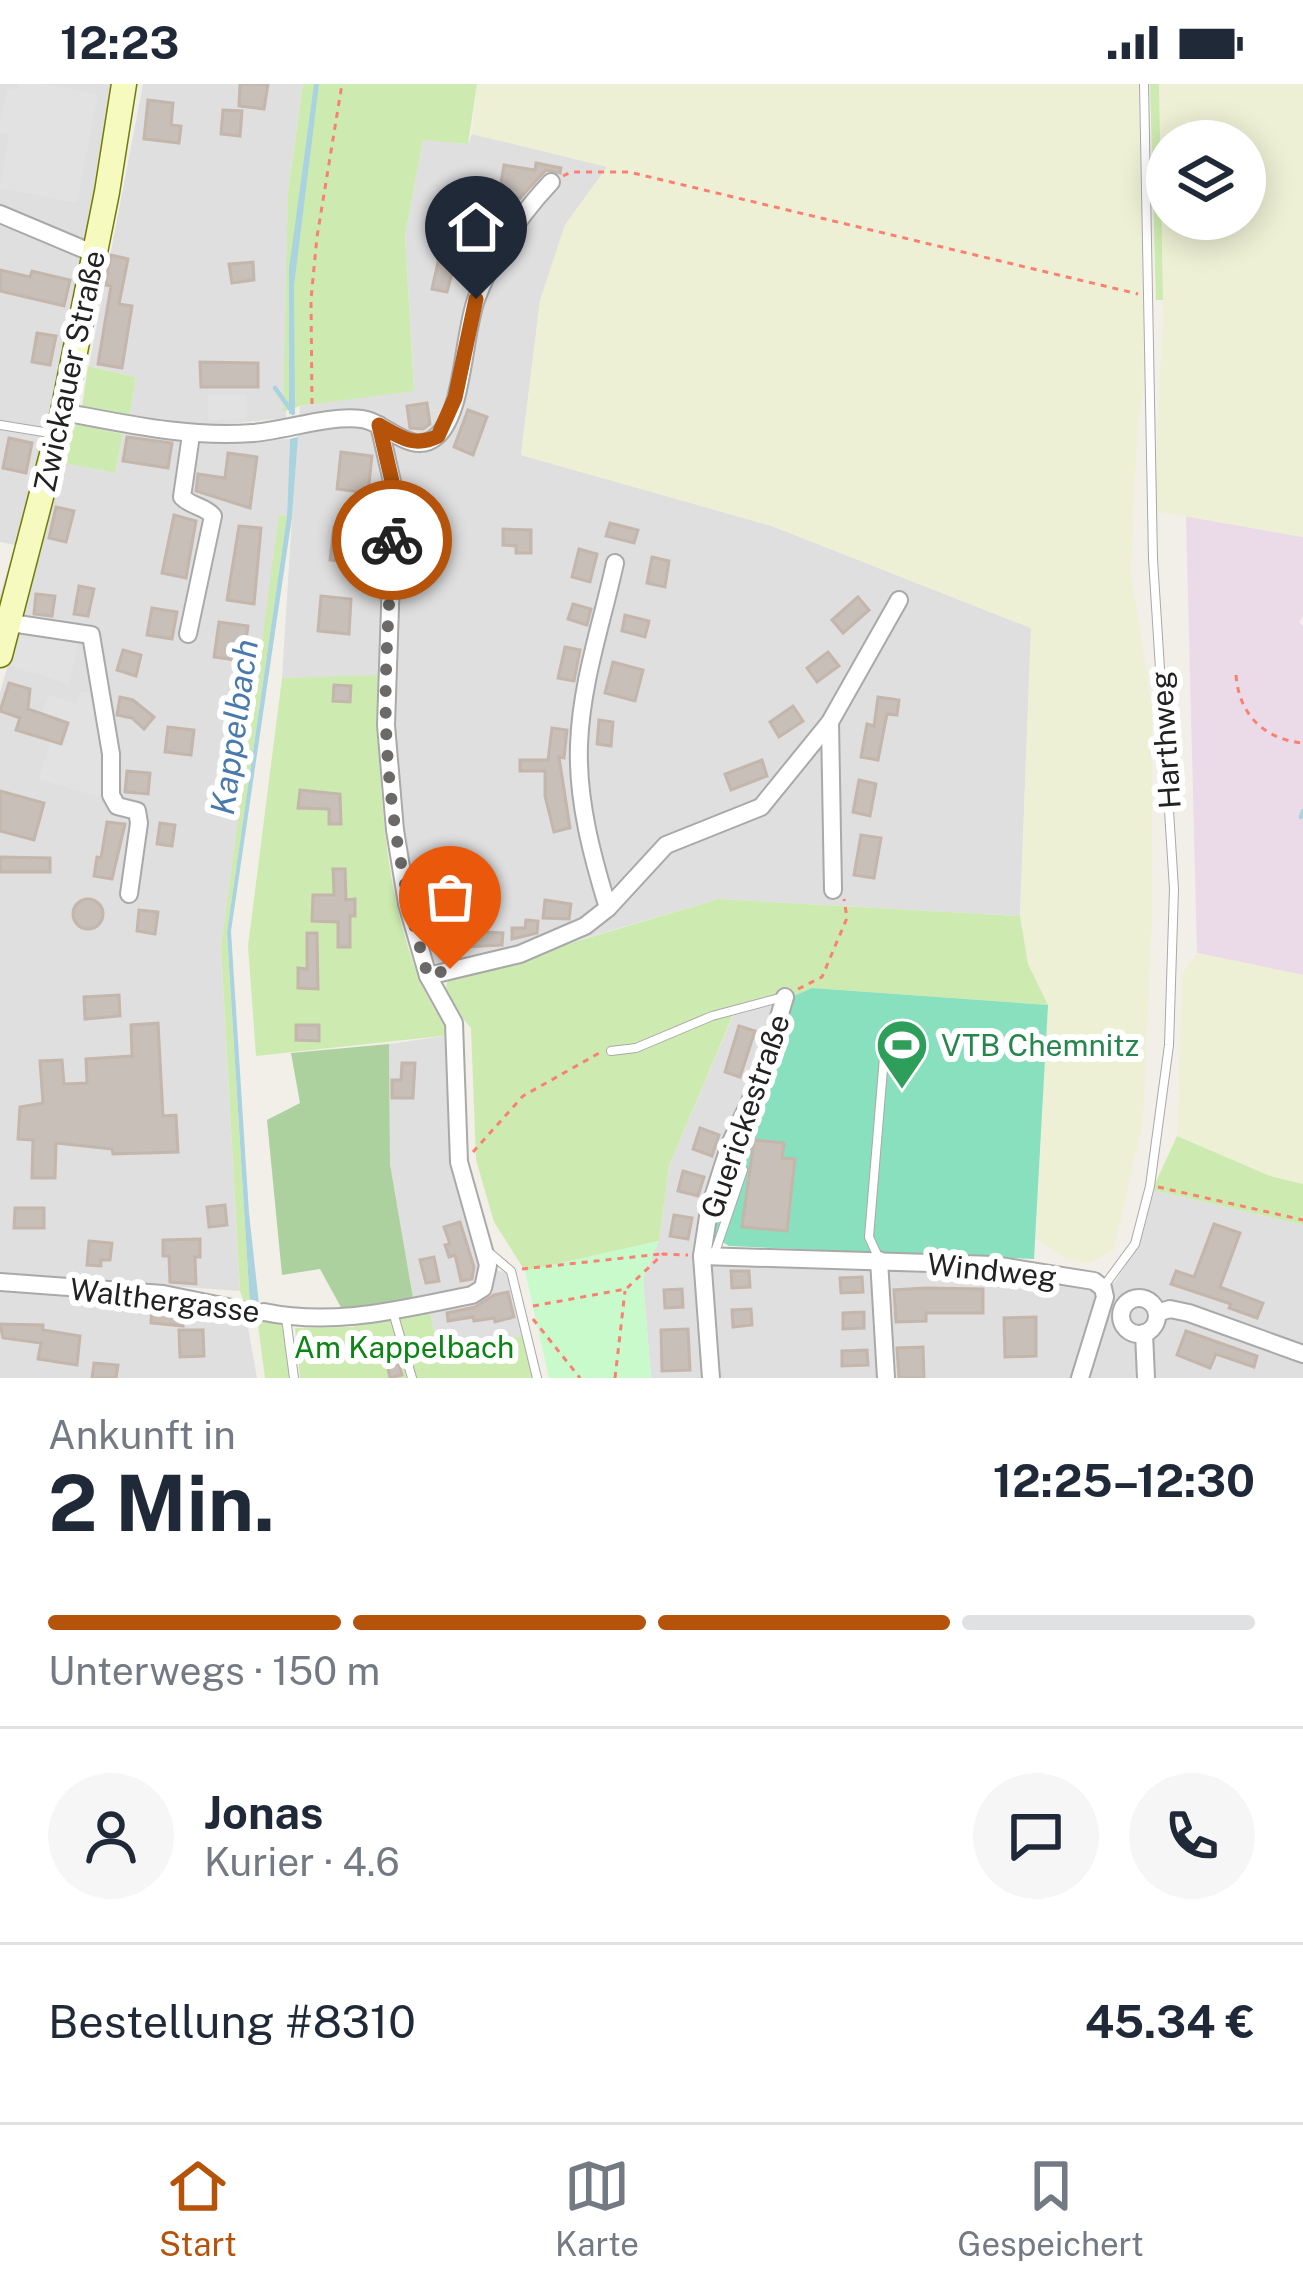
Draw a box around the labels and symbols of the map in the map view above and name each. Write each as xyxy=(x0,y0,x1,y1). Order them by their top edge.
pin xyxy=(425,176,527,299)
street label: Zwickauer Straße xyxy=(26,247,112,495)
courier xyxy=(332,480,452,600)
water label: Kappelbach xyxy=(203,637,265,817)
street label: Harthweg xyxy=(1142,670,1188,810)
pin xyxy=(399,846,501,969)
street label: Guerickestraße xyxy=(693,1009,797,1223)
sports icon: VTB Chemnitz xyxy=(874,1017,930,1091)
place label: VTB Chemnitz xyxy=(941,1027,1139,1063)
street label: Windweg xyxy=(925,1245,1059,1295)
street label: Walthergasse xyxy=(68,1270,262,1330)
park label: Am Kappelbach xyxy=(294,1329,514,1365)

